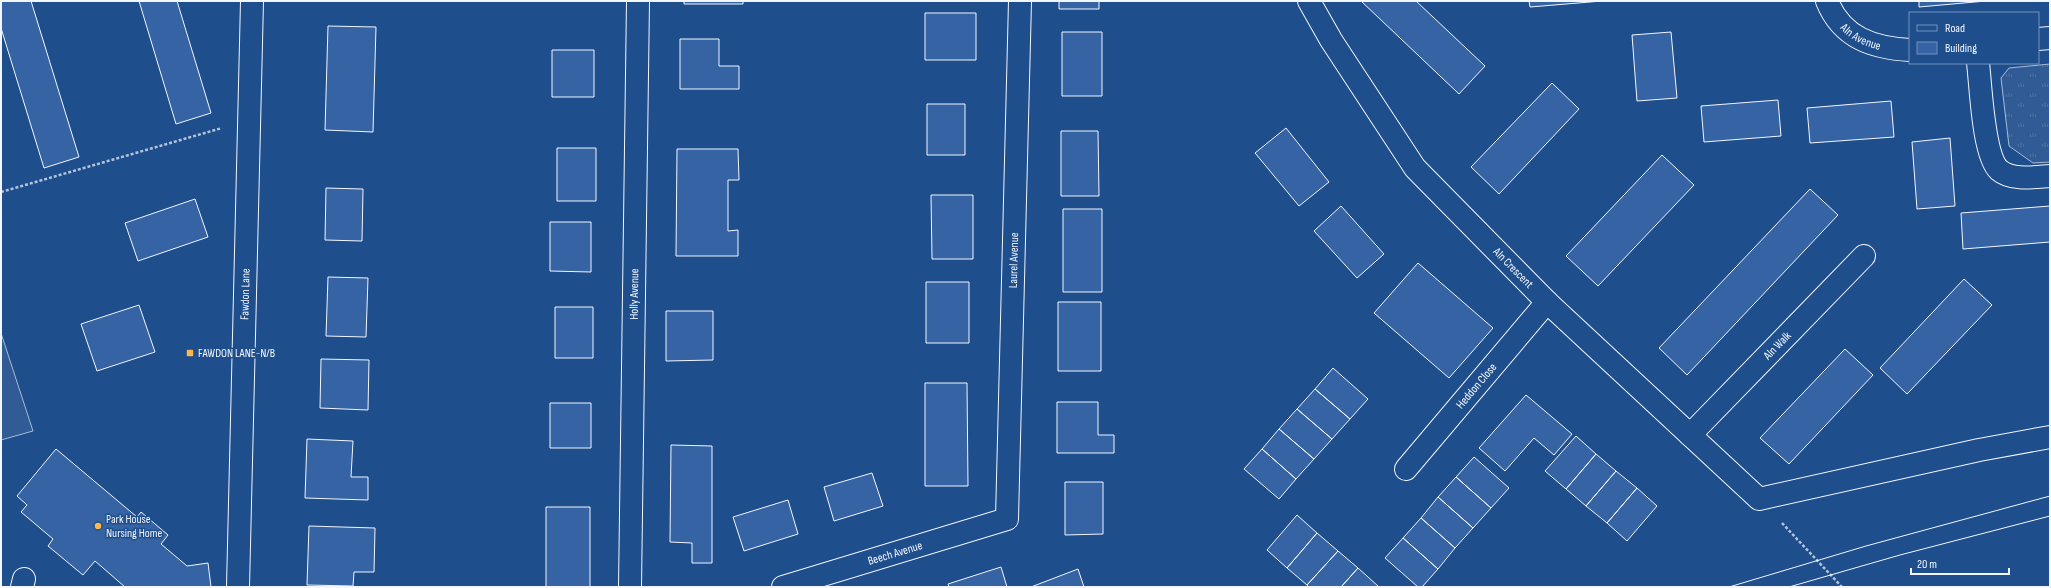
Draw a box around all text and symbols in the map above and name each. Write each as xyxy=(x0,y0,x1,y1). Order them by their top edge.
legend xyxy=(1909,12,2039,64)
street label: Aln Avenue xyxy=(1836,20,1883,54)
text: Road xyxy=(1945,21,1965,36)
text: Building xyxy=(1945,41,1977,56)
street label: Laurel Avenue xyxy=(1006,232,1022,288)
street label: Aln Crescent xyxy=(1489,244,1537,292)
street label: Fawdon Lane xyxy=(237,268,254,320)
street label: Holly Avenue xyxy=(627,268,642,320)
street label: Aln Walk xyxy=(1760,328,1795,364)
place label: FAWDON LANE-N/B xyxy=(198,346,275,361)
marker: FAWDON LANE-N/B xyxy=(185,348,195,358)
street label: Heddon Close xyxy=(1453,360,1500,412)
place label: Park House Nursing Home xyxy=(106,512,163,541)
marker: Park House Nursing Home xyxy=(93,521,103,531)
street label: Beech Avenue xyxy=(866,538,924,569)
scale bar xyxy=(1911,550,2009,576)
text: 20 m xyxy=(1917,557,1937,572)

